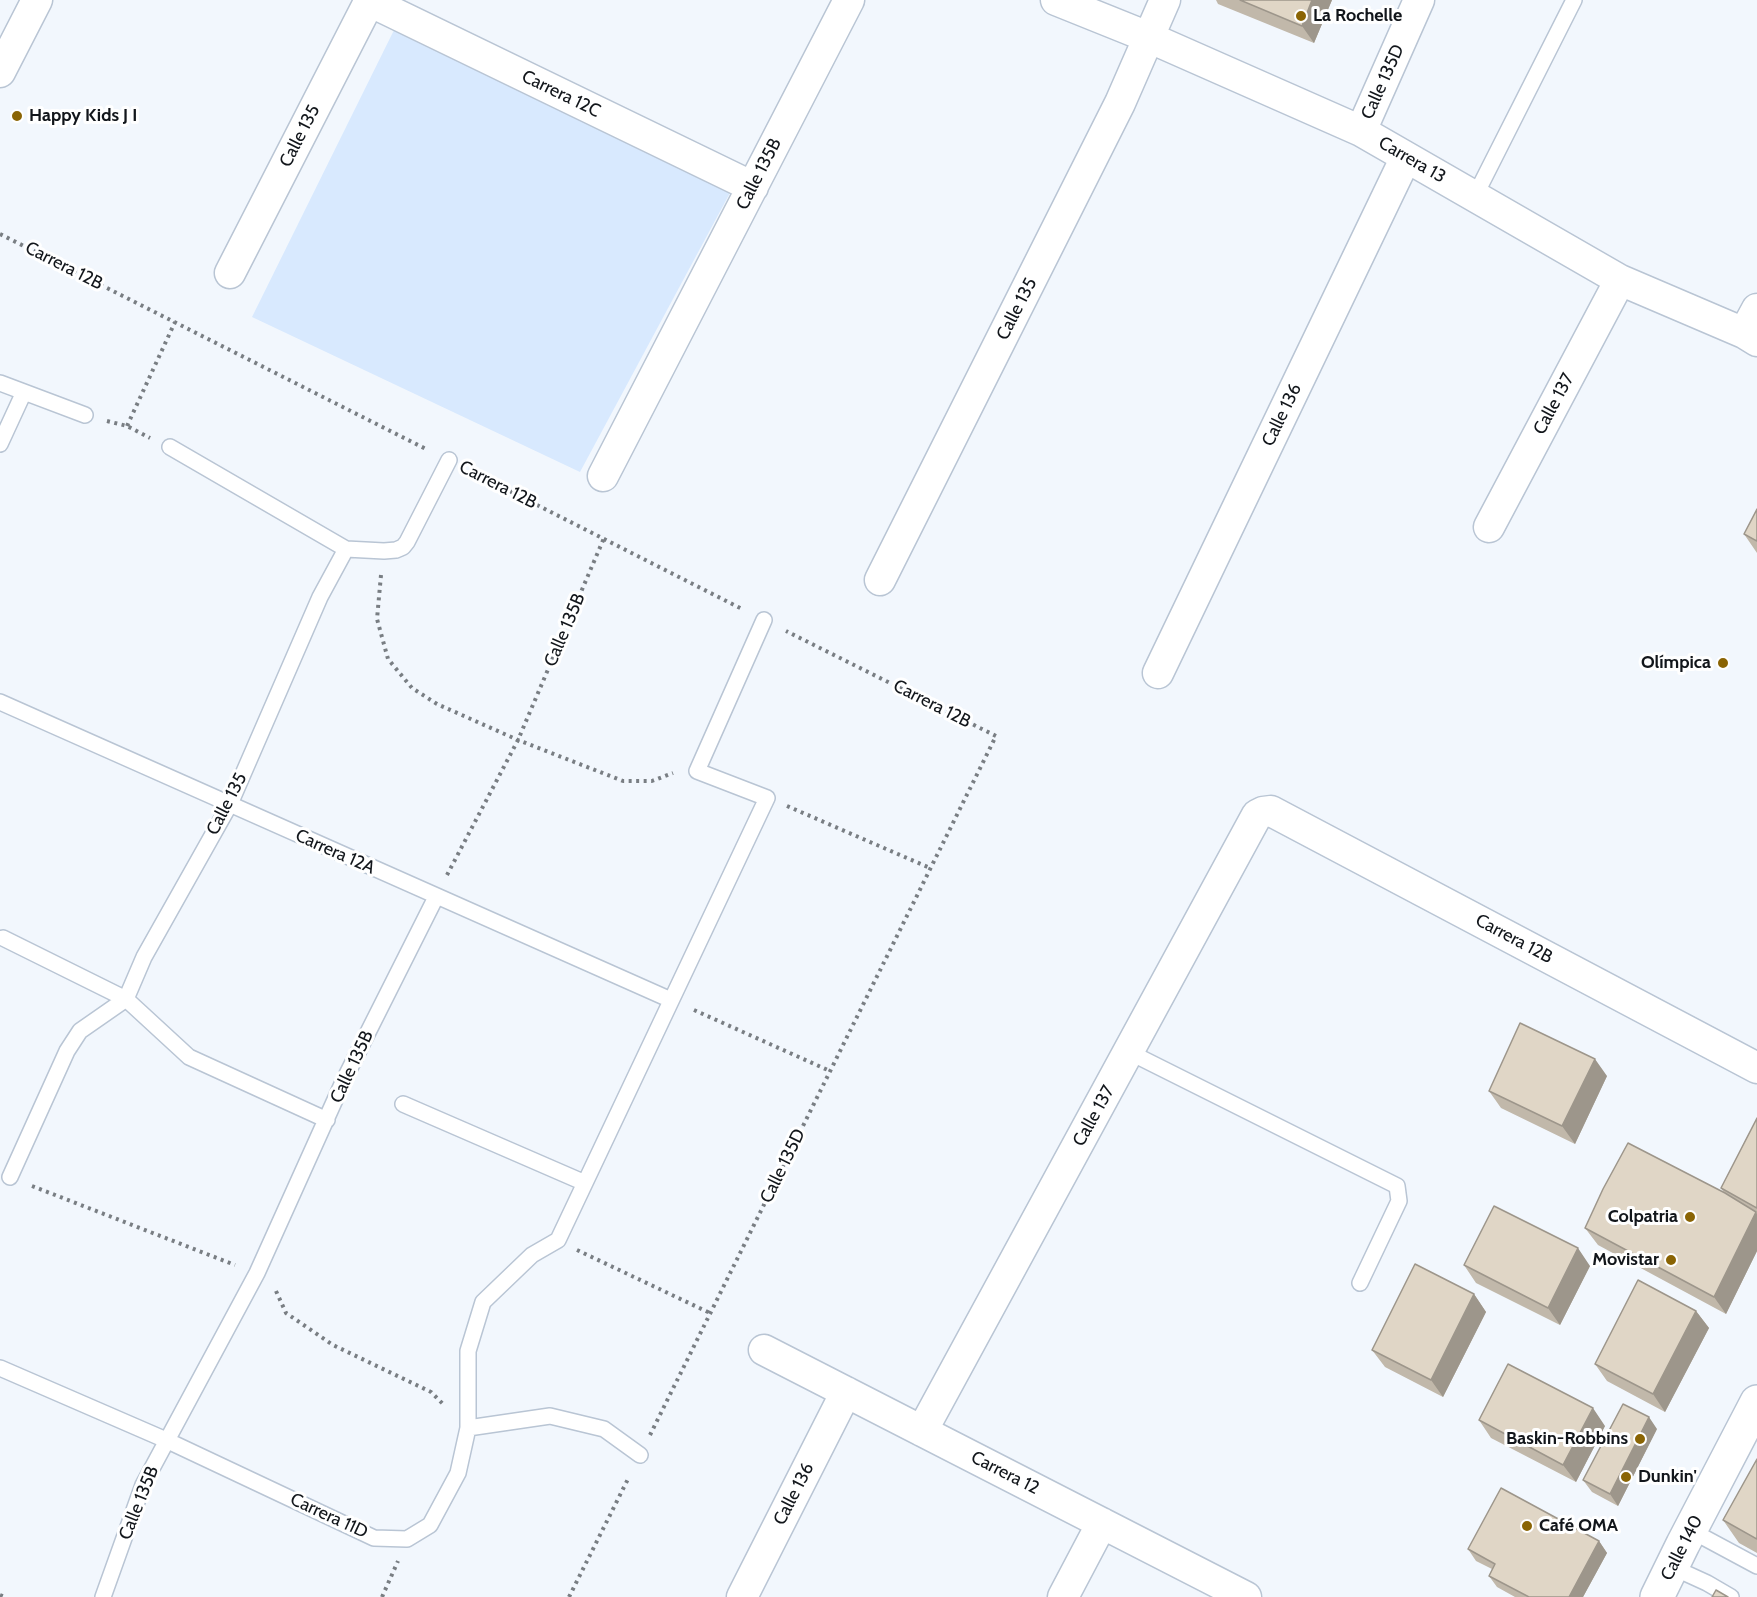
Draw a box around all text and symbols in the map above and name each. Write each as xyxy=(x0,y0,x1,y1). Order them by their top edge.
place label: La Rochelle xyxy=(1313,5,1402,27)
marker: La Rochelle xyxy=(1294,9,1308,23)
street label: Calle 135D xyxy=(1357,41,1409,123)
street label: Carrera 12C xyxy=(518,66,604,122)
street label: Calle 135 xyxy=(275,101,325,171)
place label: Happy Kids J I xyxy=(29,105,137,127)
marker: Happy Kids J I xyxy=(10,109,24,123)
street label: Carrera 13 xyxy=(1375,132,1449,188)
street label: Calle 135B xyxy=(732,135,786,213)
street label: Carrera 12B xyxy=(22,237,106,295)
street label: Calle 135 xyxy=(992,274,1042,344)
street label: Calle 137 xyxy=(1529,370,1579,438)
street label: Calle 136 xyxy=(1258,380,1306,450)
street label: Carrera 12B xyxy=(456,456,540,514)
street label: Calle 135B xyxy=(540,590,590,670)
place label: Olímpica xyxy=(1641,652,1711,674)
marker: Olímpica xyxy=(1716,656,1730,670)
street label: Carrera 12B xyxy=(890,675,974,733)
street label: Calle 135 xyxy=(202,769,252,839)
street label: Carrera 12A xyxy=(292,825,378,879)
street label: Carrera 12B xyxy=(1472,910,1556,968)
street label: Calle 135B xyxy=(326,1027,378,1107)
street label: Calle 137 xyxy=(1069,1082,1119,1150)
street label: Calle 135D xyxy=(756,1125,810,1207)
place label: Colpatria xyxy=(1608,1206,1678,1228)
marker: Colpatria xyxy=(1683,1210,1697,1224)
place label: Movistar xyxy=(1592,1249,1659,1271)
marker: Movistar xyxy=(1664,1253,1678,1267)
place label: Baskin-Robbins xyxy=(1506,1428,1628,1450)
marker: Baskin-Robbins xyxy=(1633,1432,1647,1446)
street label: Carrera 12 xyxy=(967,1447,1043,1499)
street label: Calle 136 xyxy=(769,1459,819,1529)
street label: Calle 135B xyxy=(114,1463,164,1543)
place label: Dunkin' xyxy=(1638,1466,1697,1488)
marker: Dunkin' xyxy=(1619,1470,1633,1484)
street label: Carrera 11D xyxy=(287,1489,371,1543)
street label: Calle 140 xyxy=(1656,1512,1708,1584)
place label: Café OMA xyxy=(1539,1515,1618,1537)
marker: Café OMA xyxy=(1520,1519,1534,1533)

